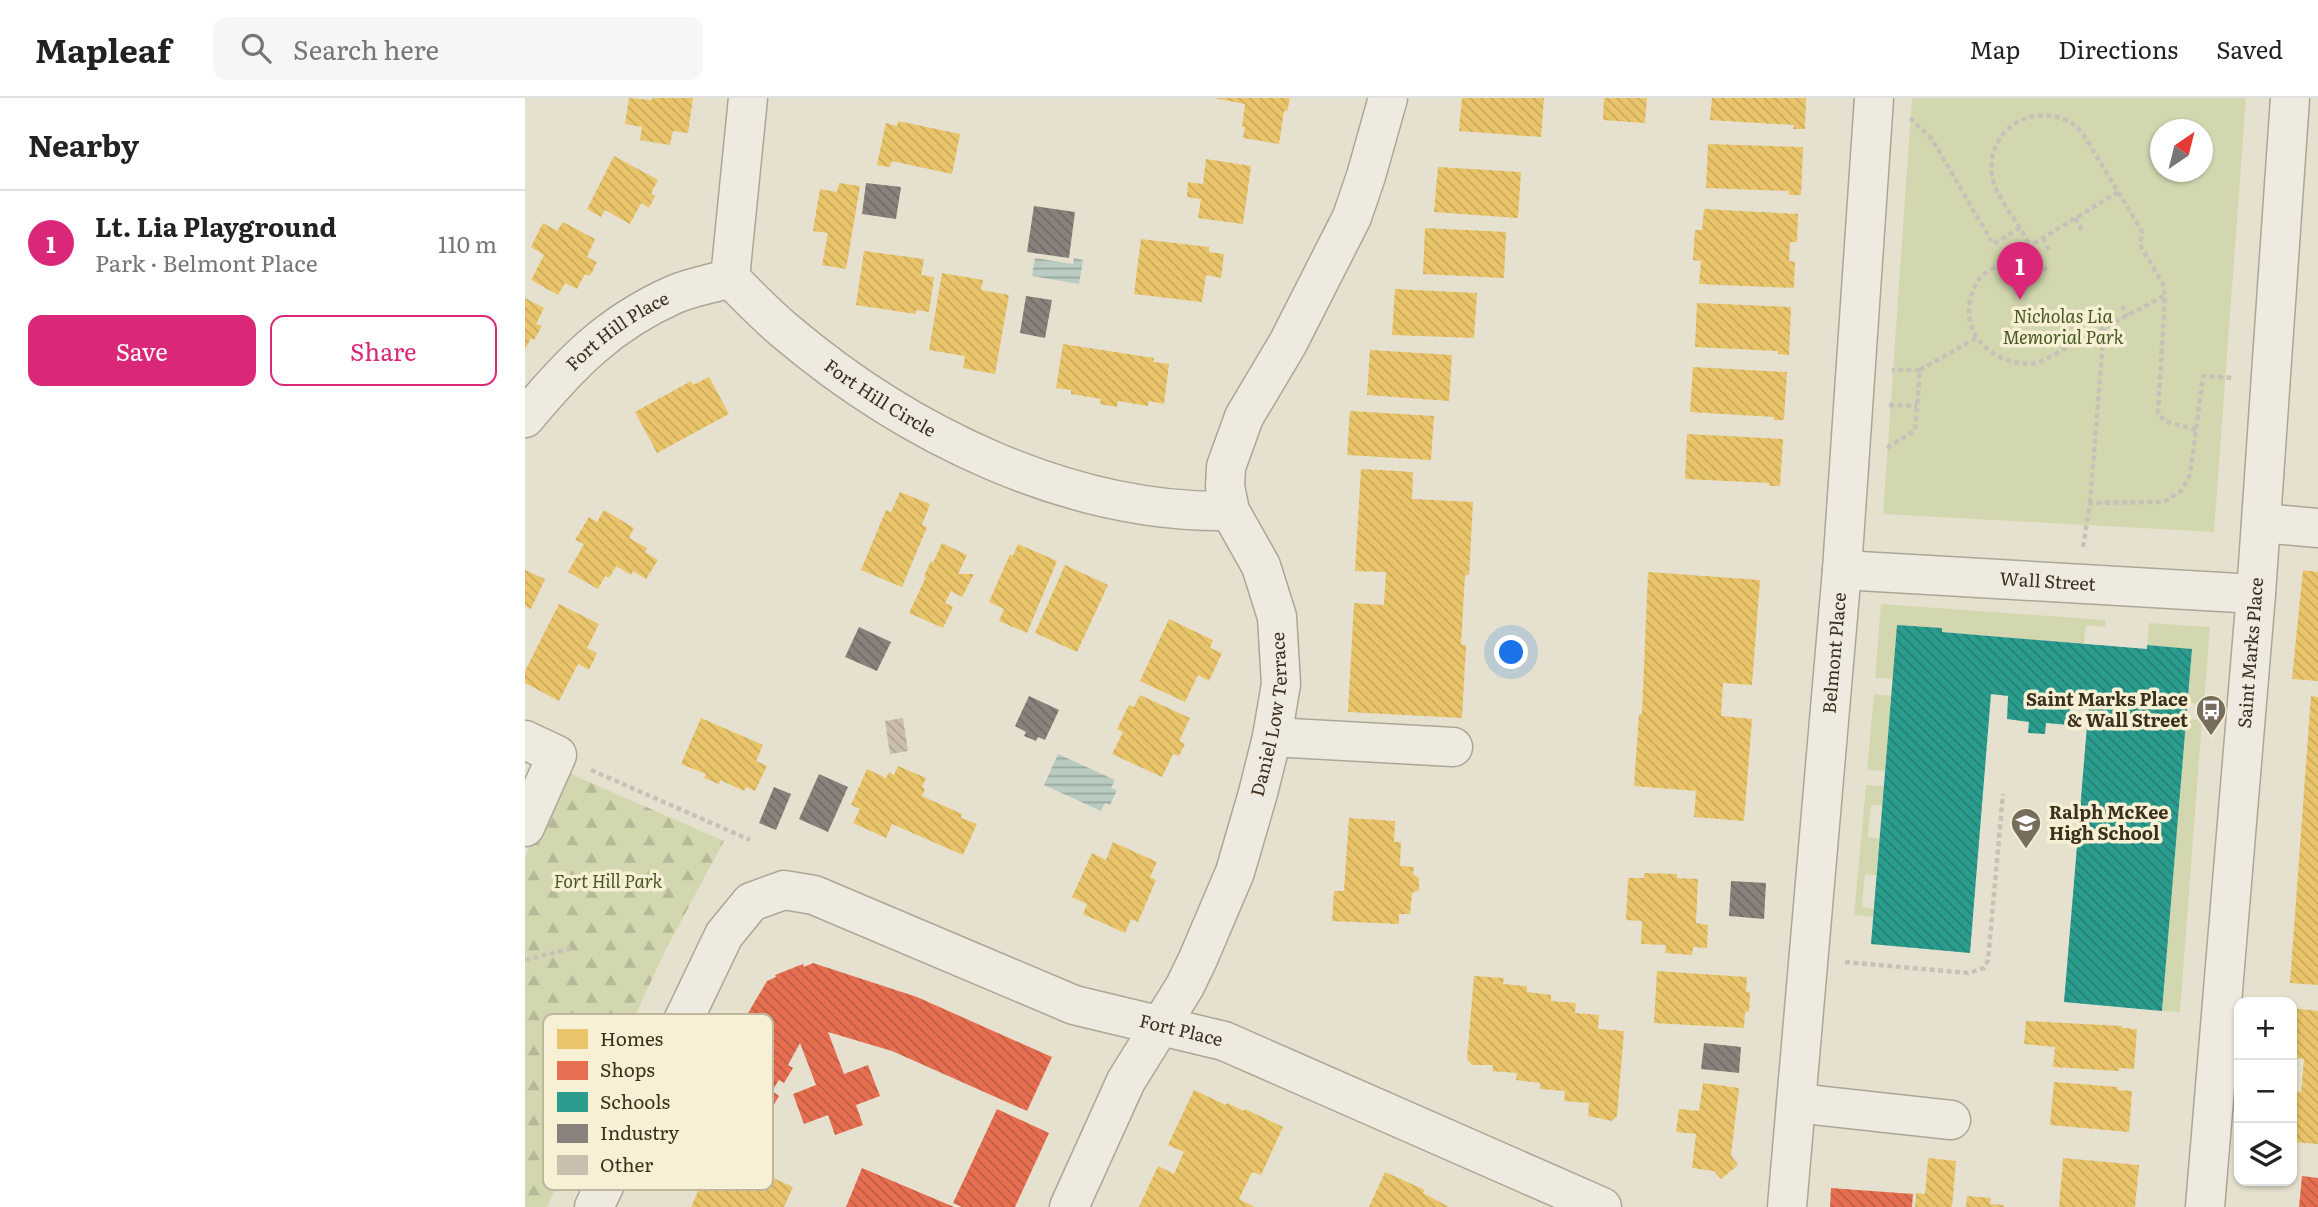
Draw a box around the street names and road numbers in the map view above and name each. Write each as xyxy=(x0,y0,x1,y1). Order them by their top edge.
street label: Fort Hill Place xyxy=(559,284,673,376)
street label: Fort Hill Circle xyxy=(819,352,941,443)
street label: Wall Street xyxy=(1999,564,2097,597)
street label: Saint Marks Place xyxy=(2230,576,2269,729)
street label: Belmont Place xyxy=(1815,591,1852,715)
street label: Daniel Low Terrace xyxy=(1243,631,1293,799)
street label: Fort Place xyxy=(1137,1006,1226,1052)

